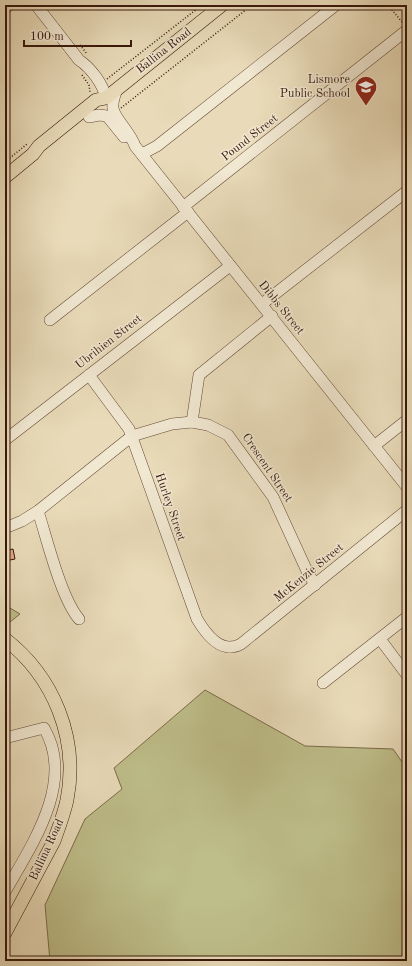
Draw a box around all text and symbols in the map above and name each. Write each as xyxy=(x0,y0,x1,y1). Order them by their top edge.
scale bar xyxy=(24,22,131,48)
street label: Ballina Road xyxy=(134,26,194,76)
text: 100 m xyxy=(30,31,64,43)
place label: Lismore Public School xyxy=(280,74,350,100)
school or university icon: Lismore Public School xyxy=(353,74,379,107)
street label: Pound Street xyxy=(220,112,280,164)
street label: Dibbs Street xyxy=(256,279,306,337)
street label: Ubrihien Street xyxy=(74,312,144,372)
street label: Crescent Street xyxy=(240,431,294,505)
street label: Hurley Street xyxy=(153,471,187,543)
street label: McKenzie Street xyxy=(272,541,346,605)
street label: Ballina Road xyxy=(28,817,66,883)

